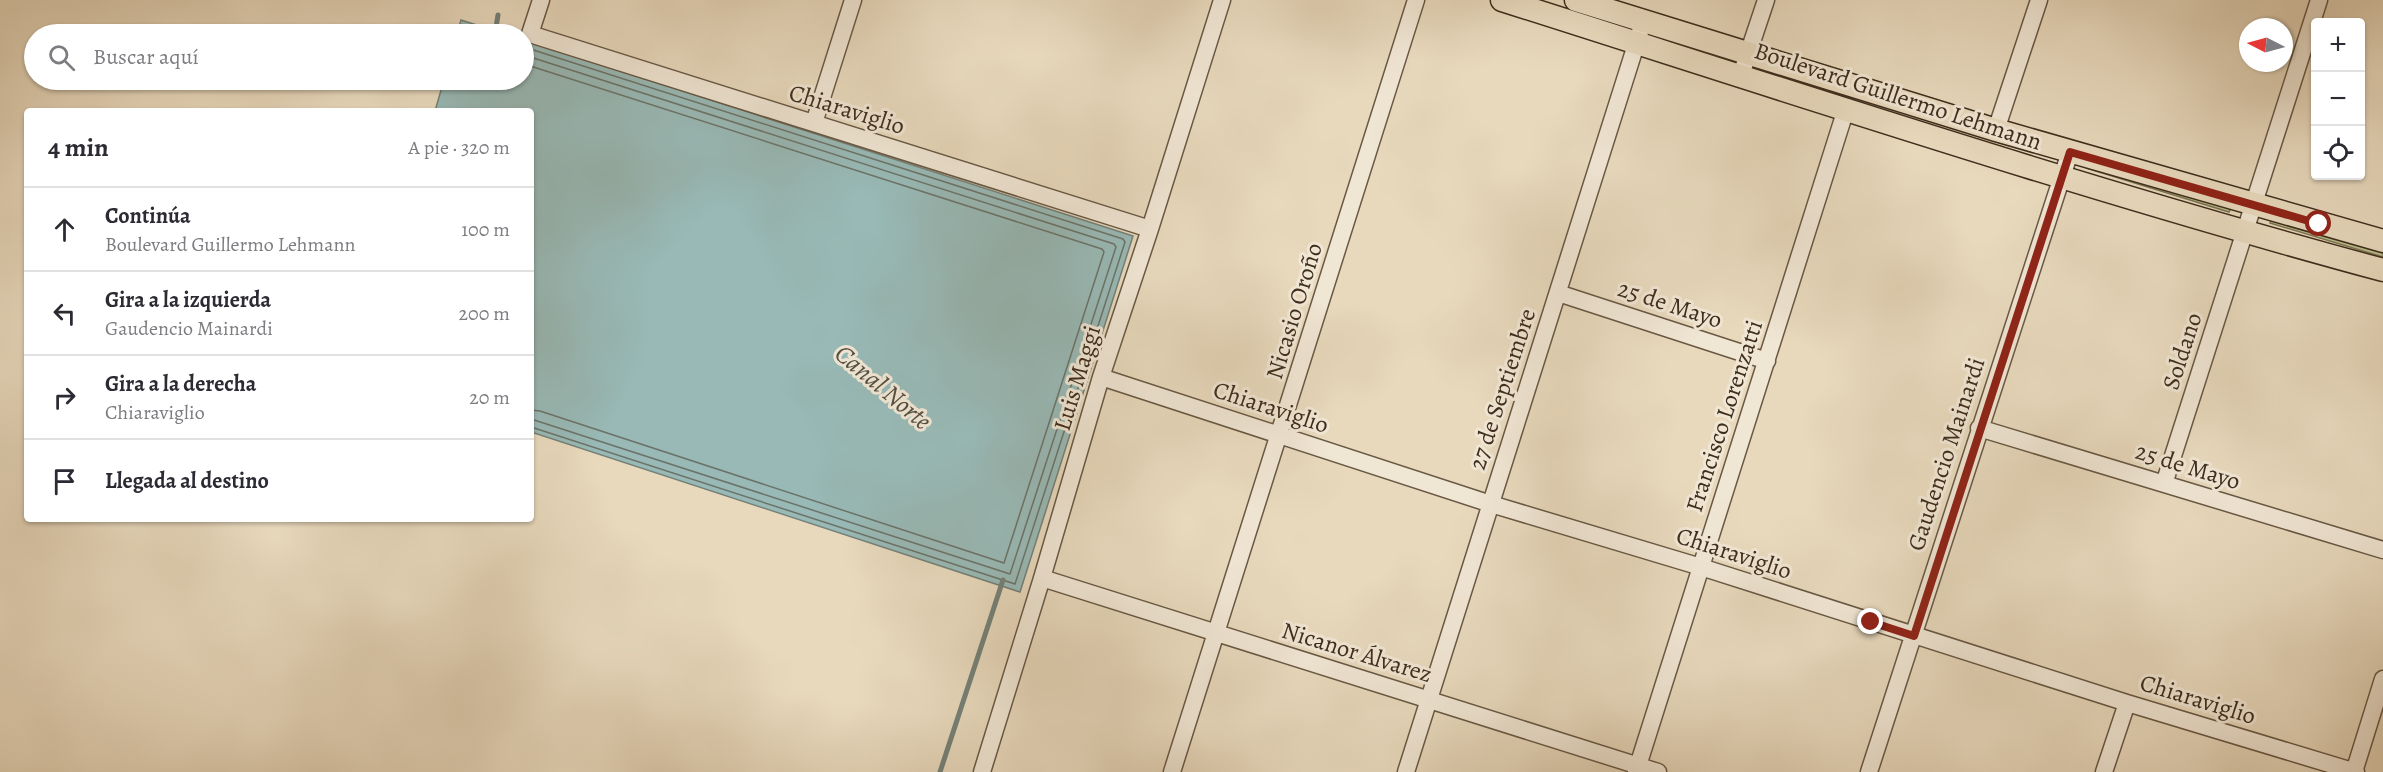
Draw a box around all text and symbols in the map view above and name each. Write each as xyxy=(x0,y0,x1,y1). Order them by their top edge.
north arrow xyxy=(2239,18,2293,72)
map controls xyxy=(2311,18,2365,180)
button: + xyxy=(2311,18,2365,72)
search box xyxy=(24,24,534,90)
street label: Boulevard Guillermo Lehmann xyxy=(1750,34,2046,158)
icon: search xyxy=(45,41,78,74)
text: Buscar aquí xyxy=(93,42,199,72)
button: − xyxy=(2311,72,2365,126)
street label: Chiaraviglio xyxy=(785,76,909,142)
button: locate xyxy=(2311,126,2365,180)
text: 4 min xyxy=(48,130,109,165)
text: A pie · 320 m xyxy=(408,134,510,161)
text: Continúa xyxy=(105,201,191,231)
route start xyxy=(2305,210,2331,236)
icon: ahead xyxy=(48,213,81,246)
text: 100 m xyxy=(461,216,510,243)
text: Boulevard Guillermo Lehmann xyxy=(105,231,355,258)
street label: Nicasio Oroño xyxy=(1258,239,1330,383)
street label: 25 de Mayo xyxy=(1614,272,1726,336)
text: Gira a la izquierda xyxy=(105,285,271,315)
icon: left xyxy=(48,297,81,330)
text: 200 m xyxy=(459,300,510,327)
street label: 27 de Septiembre xyxy=(1461,304,1543,474)
street label: Soldano xyxy=(2155,308,2209,394)
text: Gaudencio Mainardi xyxy=(105,315,273,342)
street label: Francisco Lorenzatti xyxy=(1678,316,1770,516)
street label: Luis Maggi xyxy=(1046,321,1108,435)
water label: Canal Norte xyxy=(827,336,939,438)
street label: Gaudencio Mainardi xyxy=(1900,353,1992,555)
text: Gira a la derecha xyxy=(105,369,256,399)
street label: Chiaraviglio xyxy=(1209,373,1333,441)
icon: right xyxy=(48,381,81,414)
text: 20 m xyxy=(469,384,510,411)
text: Chiaraviglio xyxy=(105,399,205,426)
street label: 25 de Mayo xyxy=(2132,435,2244,497)
icon: arrive xyxy=(48,465,81,498)
text: Llegada al destino xyxy=(105,466,269,496)
street label: Chiaraviglio xyxy=(1672,519,1796,587)
route end xyxy=(1857,608,1883,634)
street label: Nicanor Álvarez xyxy=(1278,614,1436,690)
street label: Chiaraviglio xyxy=(2136,666,2260,732)

